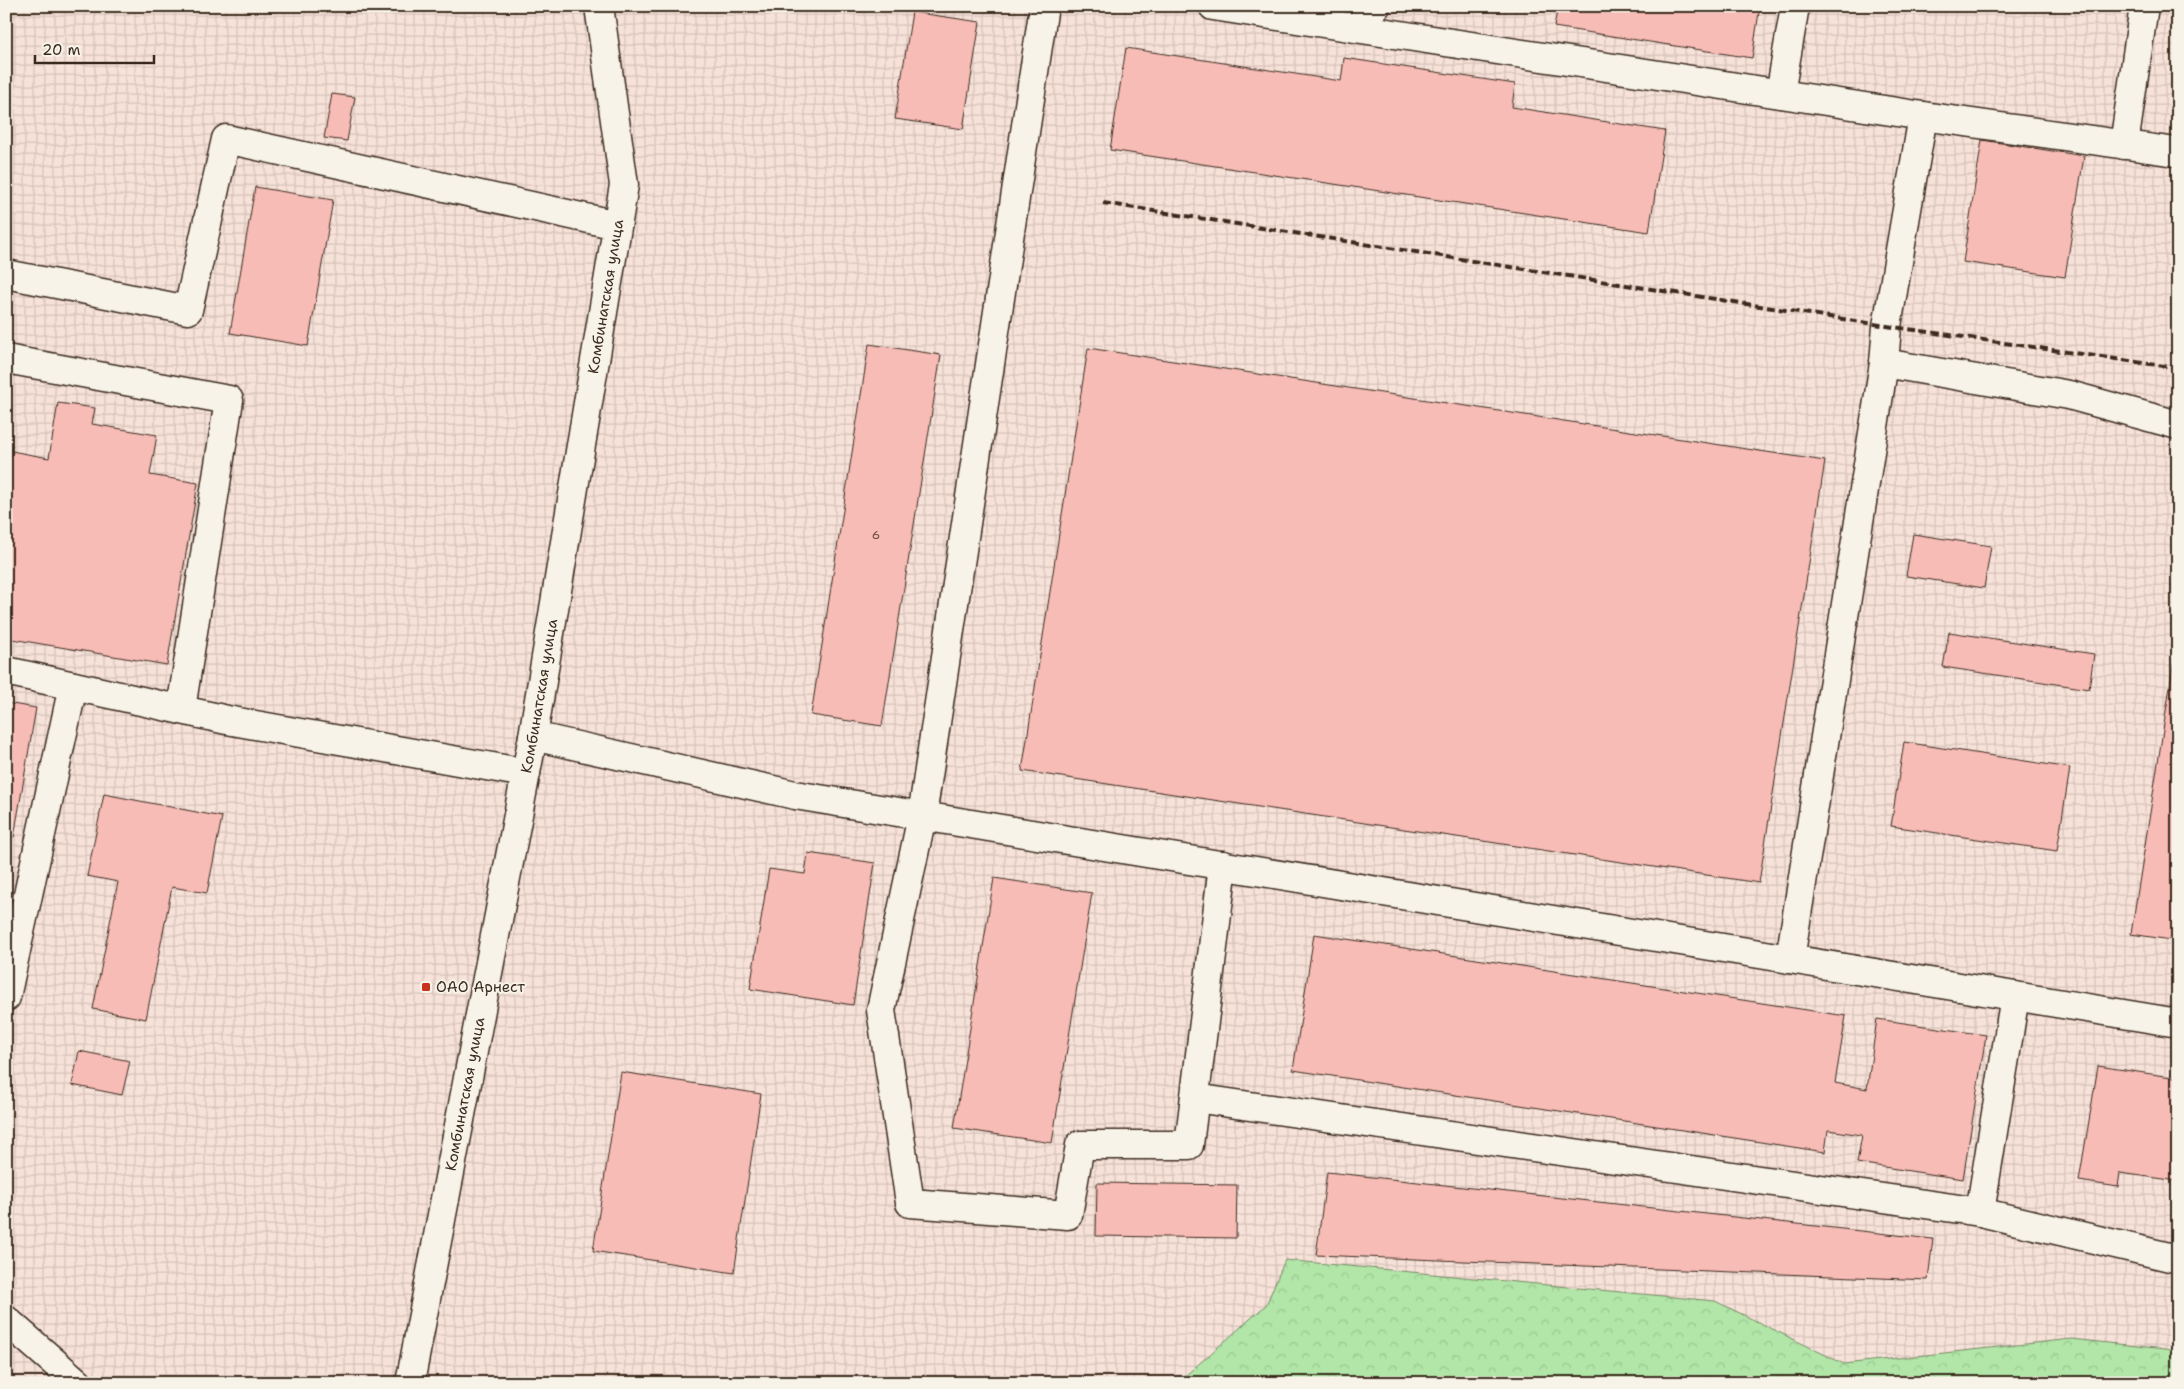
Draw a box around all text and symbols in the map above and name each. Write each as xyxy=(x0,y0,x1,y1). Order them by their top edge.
scale bar xyxy=(35,32,154,64)
text: 20 m xyxy=(42,40,81,60)
street label: Комбинатская улица xyxy=(583,217,628,375)
house number: 6 xyxy=(872,527,880,543)
street label: Комбинатская улица xyxy=(516,617,562,775)
place label: ОАО Арнест xyxy=(436,977,525,997)
marker: ОАО Арнест xyxy=(420,981,432,993)
street label: Комбинатская улица xyxy=(440,1015,489,1173)

